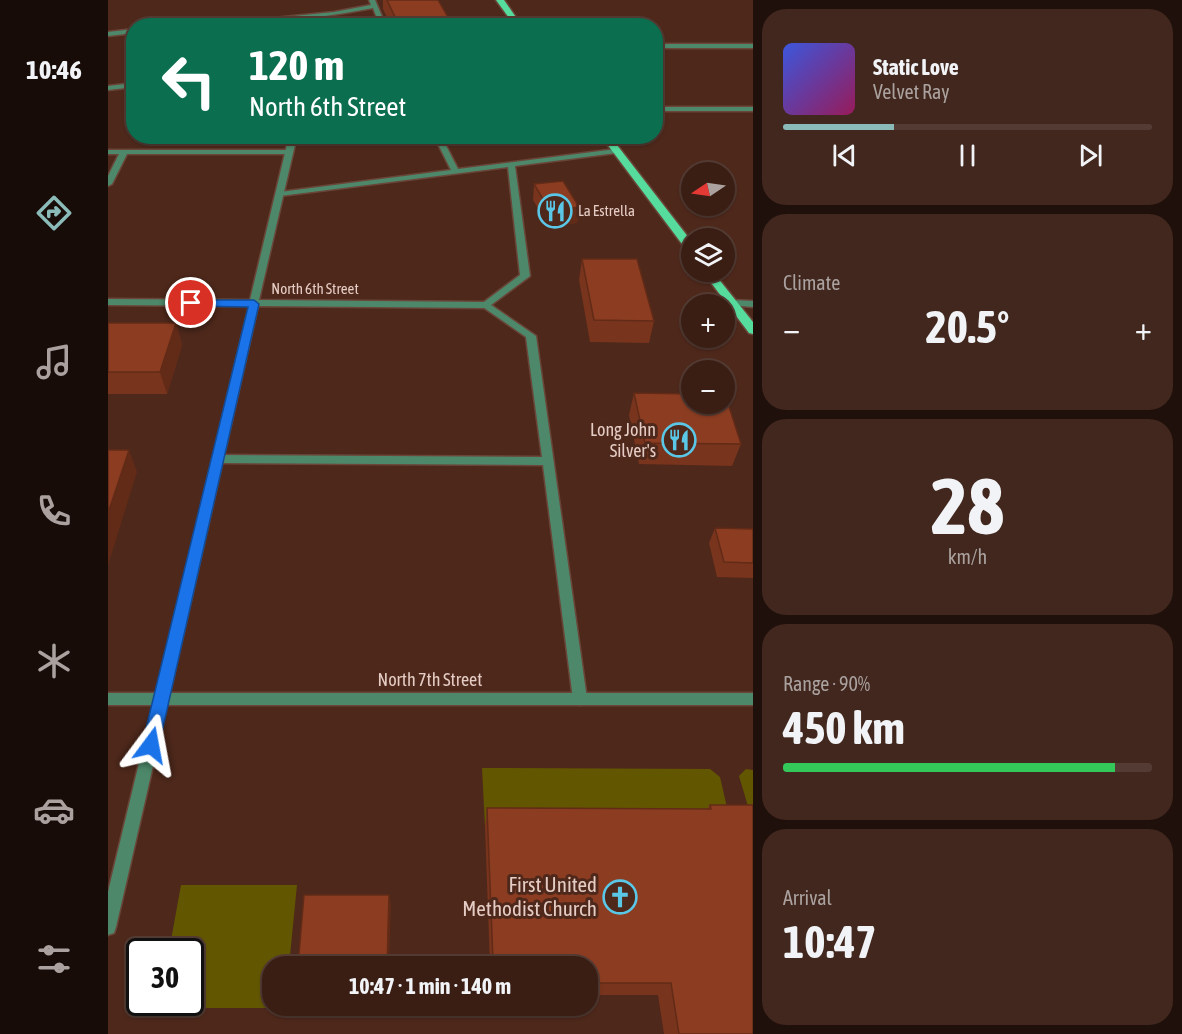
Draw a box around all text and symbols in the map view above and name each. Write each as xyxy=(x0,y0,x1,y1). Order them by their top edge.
text: 120 m xyxy=(249,41,344,89)
icon: left xyxy=(150,42,228,120)
text: 10:46 xyxy=(26,54,82,85)
text: Static Love xyxy=(873,54,959,80)
text: Velvet Ray xyxy=(873,80,950,103)
text: North 6th Street xyxy=(249,91,406,122)
icon: previous xyxy=(828,139,861,172)
icon: pause xyxy=(951,139,984,172)
icon: next xyxy=(1074,139,1107,172)
north arrow xyxy=(681,162,735,216)
map controls xyxy=(681,162,735,414)
icon: directions xyxy=(33,192,75,234)
restaurant icon: La Estrella xyxy=(537,193,573,229)
place label: La Estrella xyxy=(578,202,635,219)
button: layers xyxy=(681,228,735,282)
text: Climate xyxy=(783,271,840,294)
pin xyxy=(165,277,216,328)
street label: North 6th Street xyxy=(271,280,359,297)
icon: arrive xyxy=(174,286,207,319)
button: + xyxy=(681,294,735,348)
text: 20.5° xyxy=(926,301,1009,353)
text: − xyxy=(783,309,800,347)
text: + xyxy=(1135,309,1152,347)
icon: music xyxy=(33,341,75,383)
button: − xyxy=(681,360,735,414)
place label: Long John Silver's xyxy=(590,419,656,461)
restaurant icon: Long John Silver's xyxy=(661,422,697,458)
text: 28 xyxy=(931,461,1004,551)
icon: phone xyxy=(33,490,75,532)
text: km/h xyxy=(948,545,987,568)
icon: climate xyxy=(33,640,75,682)
street label: North 7th Street xyxy=(378,669,482,690)
text: Range · 90% xyxy=(783,672,870,695)
text: 450 km xyxy=(783,702,905,754)
position arrow xyxy=(119,713,183,777)
icon: car xyxy=(33,789,75,831)
place label: First United Methodist Church xyxy=(462,872,597,920)
church icon: First United Methodist Church xyxy=(602,879,638,915)
text: Arrival xyxy=(783,886,832,909)
text: 10:47 xyxy=(783,916,877,968)
icon: filters xyxy=(33,938,75,980)
speed limit sign: 30 xyxy=(126,938,204,1016)
text: 10:47 · 1 min · 140 m xyxy=(349,973,511,999)

